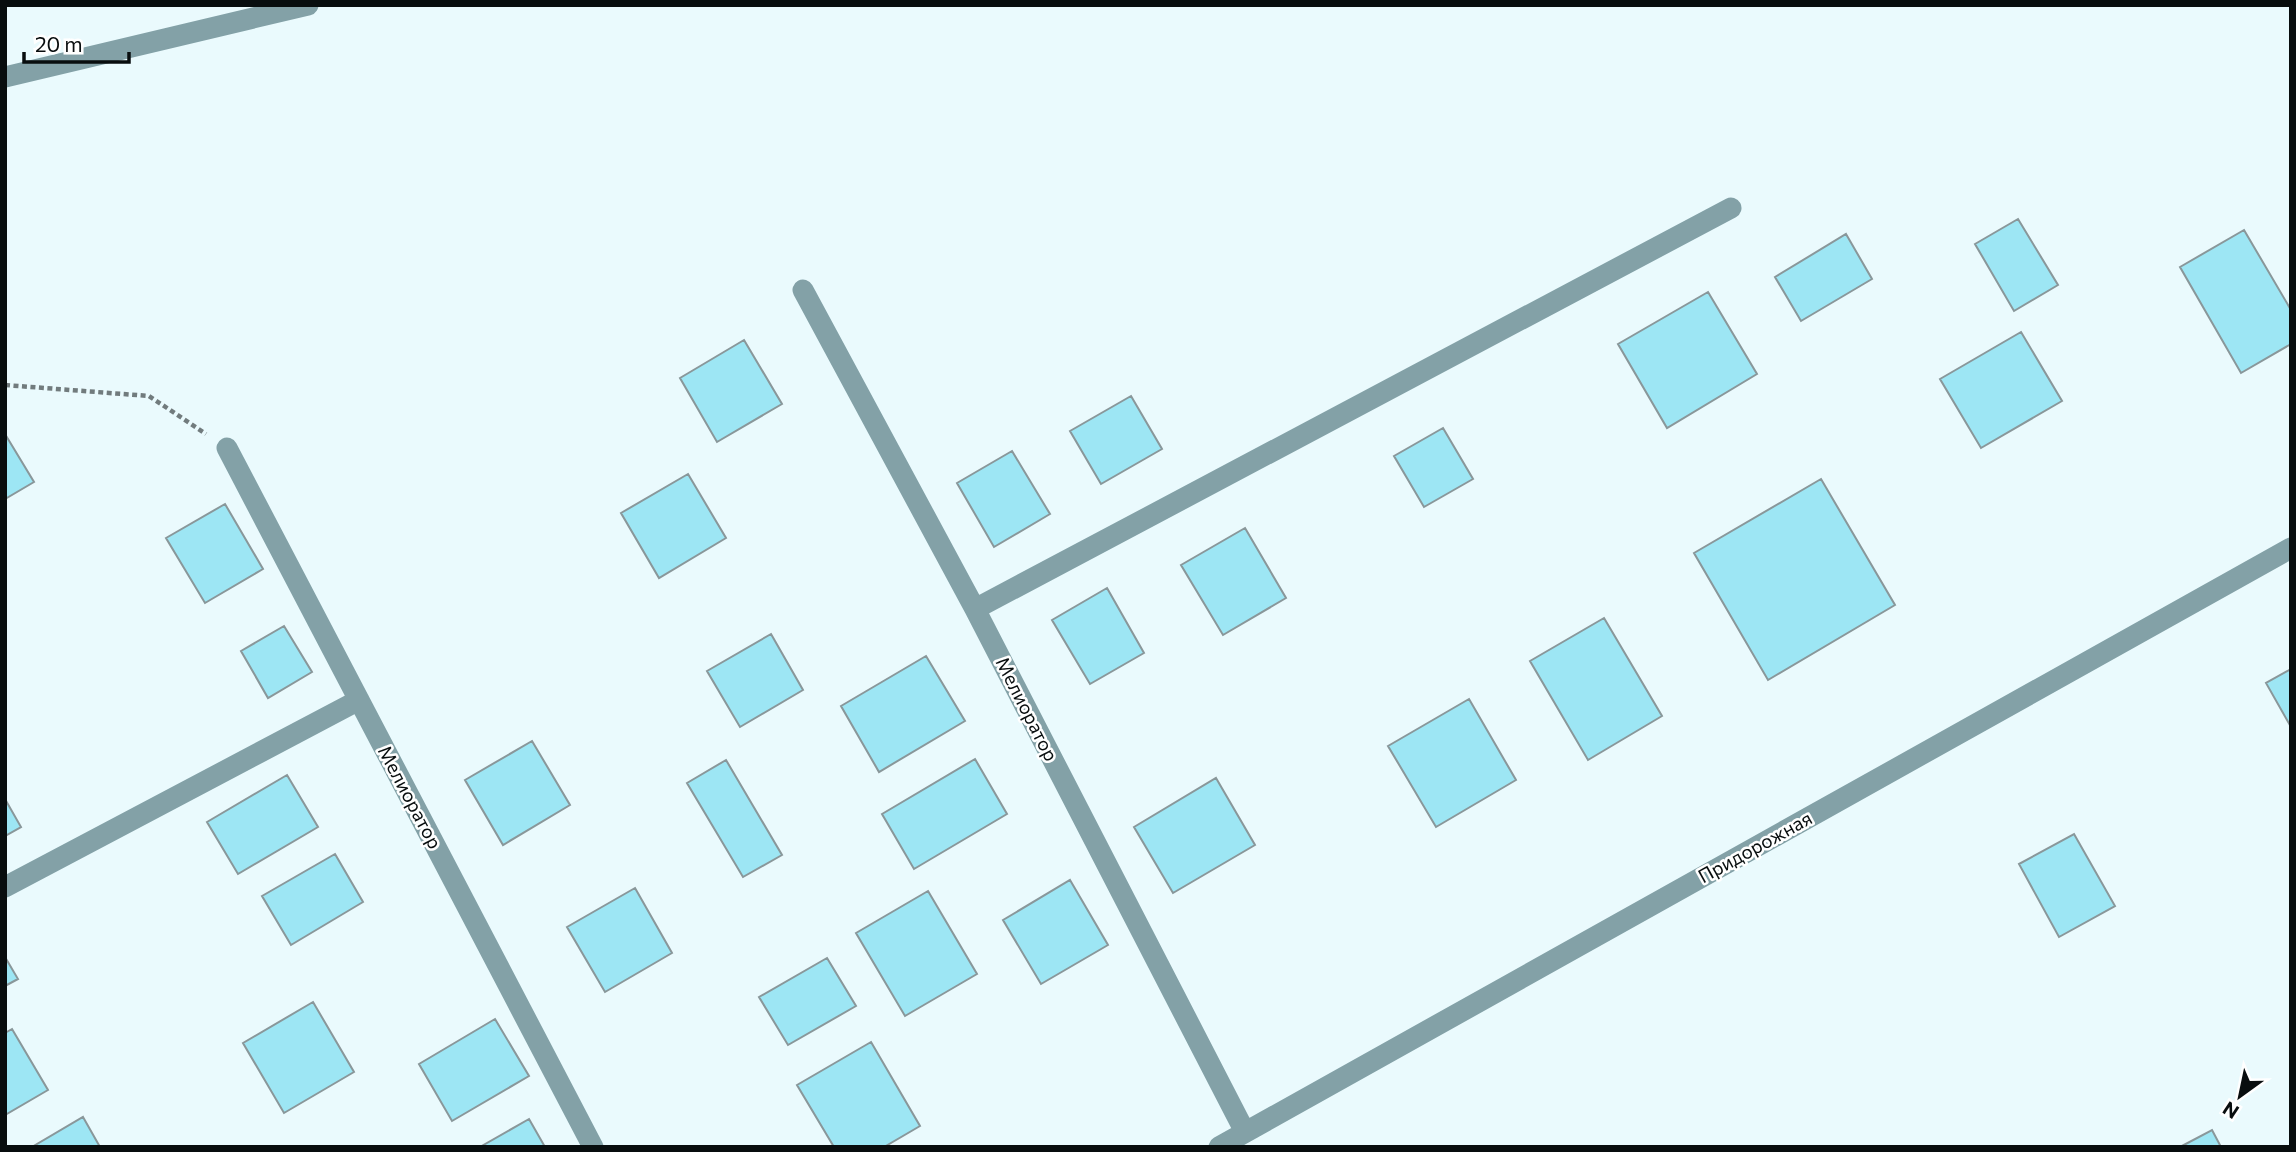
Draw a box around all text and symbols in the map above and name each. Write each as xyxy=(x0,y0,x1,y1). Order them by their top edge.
scale bar xyxy=(24,21,130,65)
text: 20 m xyxy=(35,31,83,56)
street label: Мелиоратор xyxy=(991,653,1063,765)
street label: Мелиоратор xyxy=(374,741,447,852)
street label: Придорожная xyxy=(1694,806,1816,887)
north arrow xyxy=(2205,1061,2275,1131)
text: N xyxy=(2218,1097,2243,1124)

